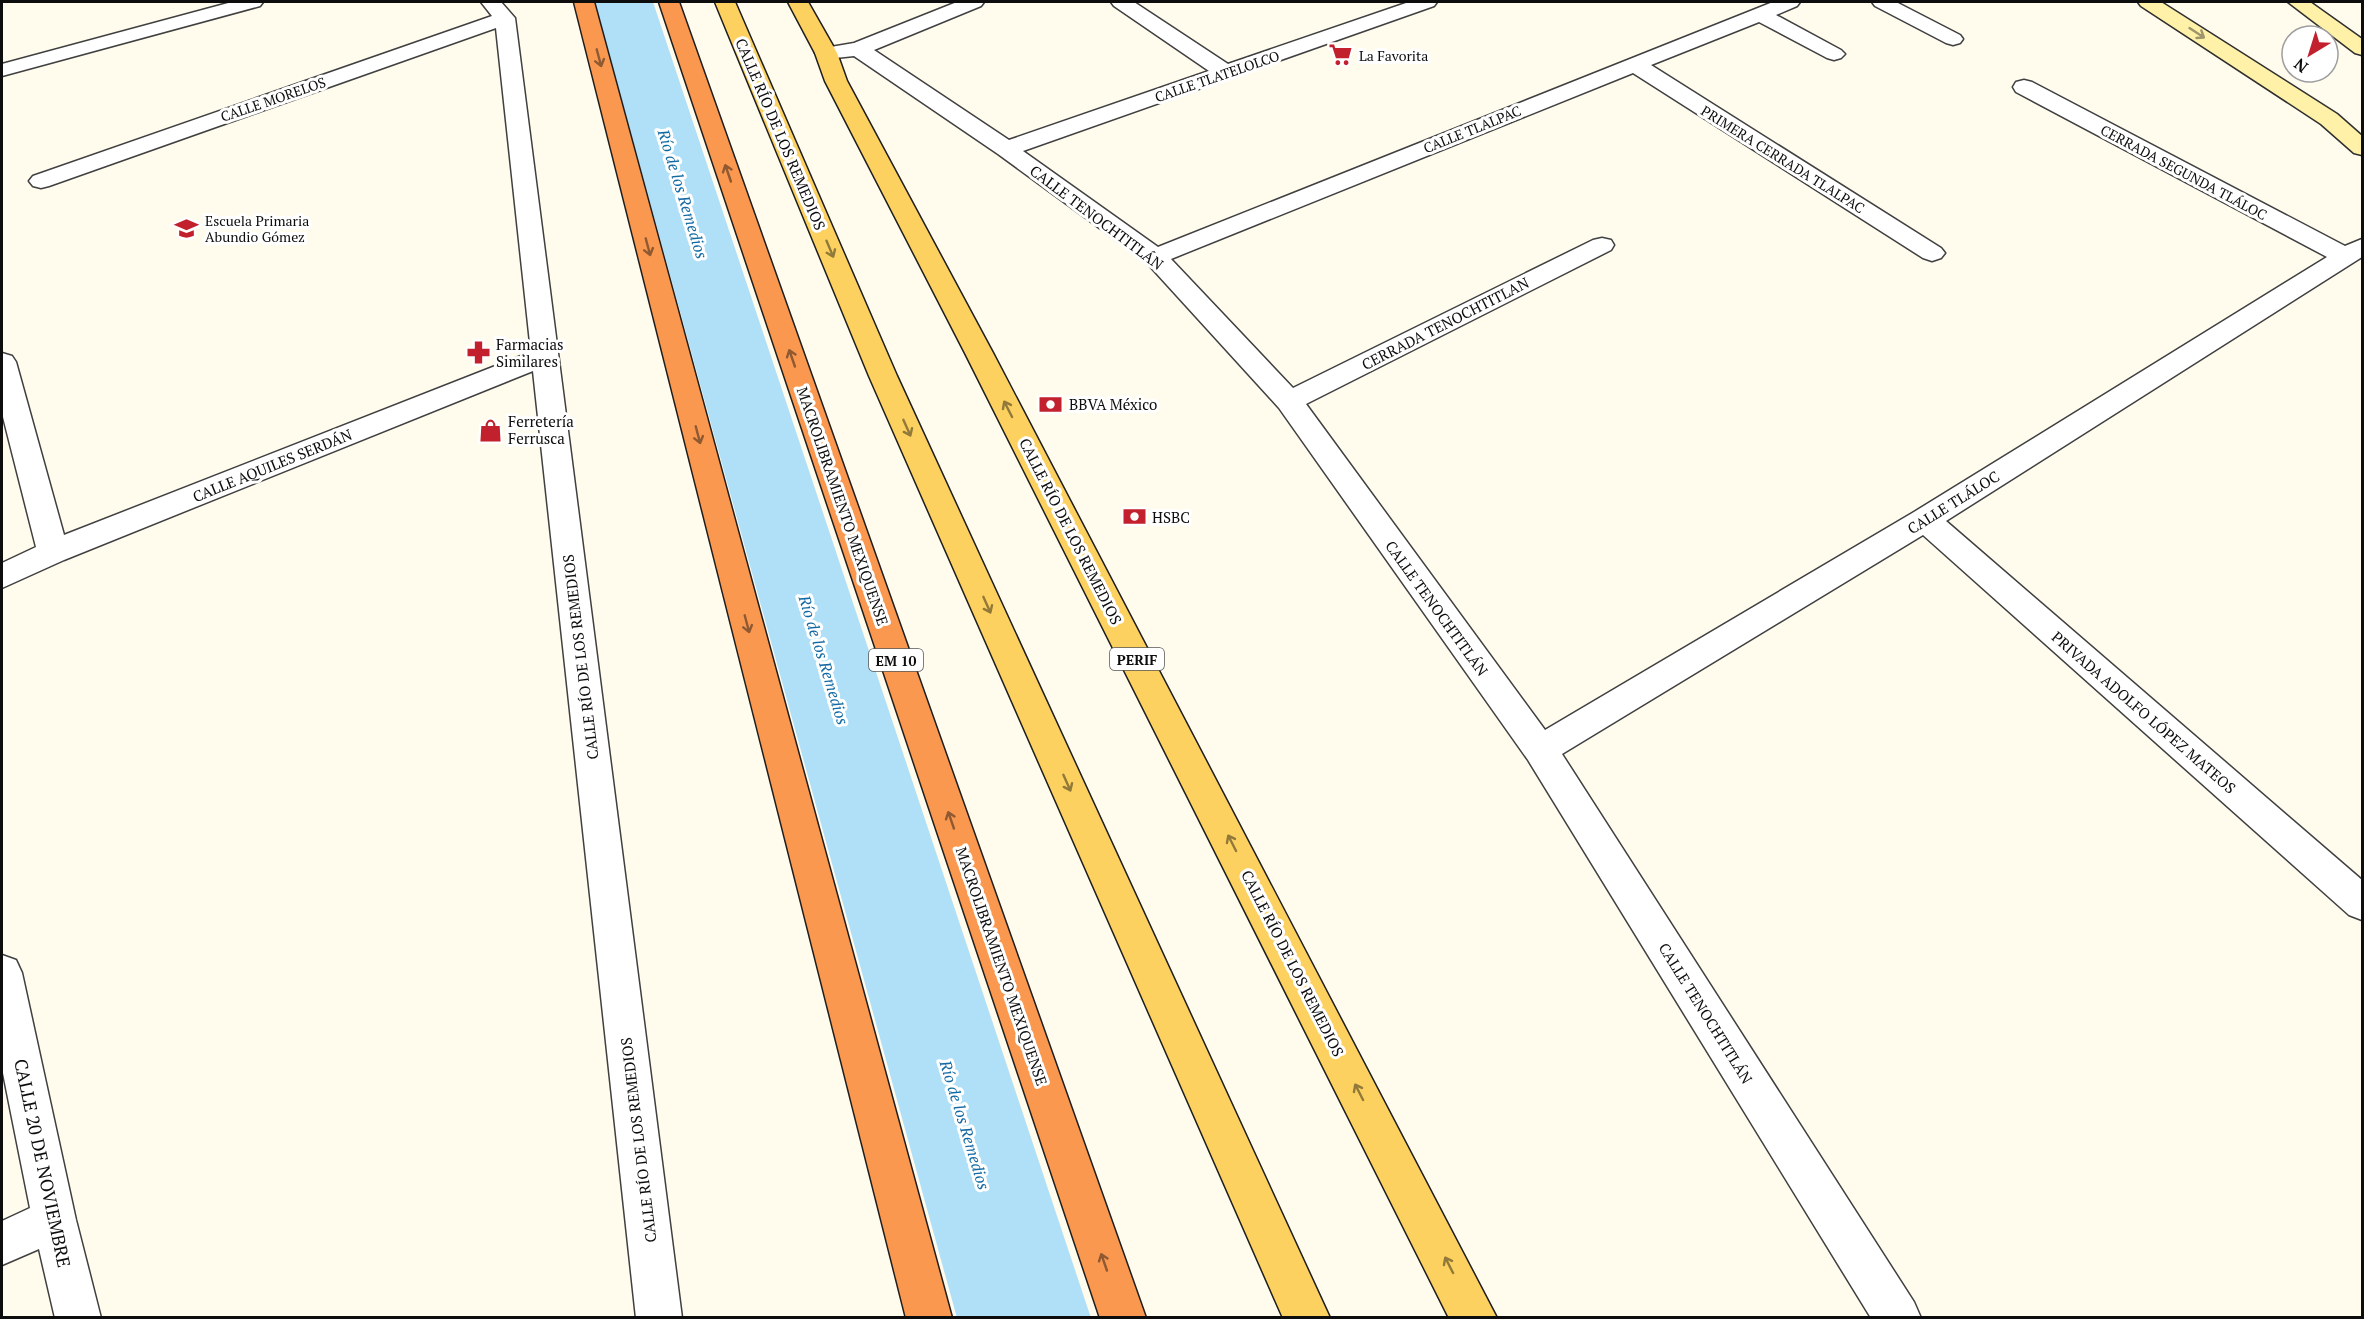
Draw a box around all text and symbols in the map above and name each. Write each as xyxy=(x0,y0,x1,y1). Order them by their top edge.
north arrow xyxy=(2280,24,2340,84)
one-way arrow xyxy=(2188,28,2205,40)
street label: CALLE RÍO DE LOS REMEDIOS xyxy=(731,35,831,233)
supermarket icon: La Favorita xyxy=(1328,42,1354,68)
street label: CALLE TLATELOLCO xyxy=(1152,46,1282,106)
place label: La Favorita xyxy=(1359,46,1428,65)
one-way arrow xyxy=(594,48,605,67)
text: N xyxy=(2289,53,2312,78)
street label: CALLE MORELOS xyxy=(218,72,328,126)
street label: CALLE TLALPAC xyxy=(1420,101,1524,157)
street label: PRIMERA CERRADA TLALPAC xyxy=(1698,101,1868,217)
street label: CERRADA SEGUNDA TLÁLOC xyxy=(2097,120,2271,224)
water label: Río de los Remedios xyxy=(653,126,713,262)
street label: CALLE TENOCHTITLÁN xyxy=(1026,160,1168,274)
one-way arrow xyxy=(722,164,733,183)
place label: Escuela Primaria Abundio Gómez xyxy=(205,211,309,246)
school or university icon: Escuela Primaria Abundio Gómez xyxy=(174,215,200,241)
one-way arrow xyxy=(643,237,655,256)
one-way arrow xyxy=(825,239,836,257)
street label: CERRADA TENOCHTITLAN xyxy=(1358,272,1532,374)
place label: Farmacias Similares xyxy=(496,334,564,371)
pharmacy icon: Farmacias Similares xyxy=(465,340,491,366)
one-way arrow xyxy=(785,349,796,367)
street label: MACROLIBRAMIENTO MEXIQUENSE xyxy=(793,384,893,628)
bank icon: BBVA México xyxy=(1038,391,1064,417)
place label: BBVA México xyxy=(1069,394,1157,414)
one-way arrow xyxy=(1002,400,1013,418)
place label: Ferretería Ferrusca xyxy=(508,411,574,448)
shop icon: Ferretería Ferrusca xyxy=(477,417,503,443)
one-way arrow xyxy=(902,418,913,436)
street label: CALLE AQUILES SERDÁN xyxy=(189,424,355,506)
one-way arrow xyxy=(692,426,704,445)
street label: CALLE RÍO DE LOS REMEDIOS xyxy=(1015,434,1127,628)
street label: CALLE TLÁLOC xyxy=(1903,466,2003,538)
bank icon: HSBC xyxy=(1121,504,1147,530)
place label: HSBC xyxy=(1152,507,1190,527)
street label: CALLE TENOCHTITLÁN xyxy=(1381,536,1493,680)
street label: CALLE RÍO DE LOS REMEDIOS xyxy=(557,553,603,761)
water label: Río de los Remedios xyxy=(794,592,854,728)
one-way arrow xyxy=(982,596,993,614)
one-way arrow xyxy=(742,614,754,633)
street label: PRIVADA ADOLFO LÓPEZ MATEOS xyxy=(2048,627,2240,797)
road number: PERIF xyxy=(1110,648,1164,670)
road number: EM 10 xyxy=(869,649,923,671)
one-way arrow xyxy=(1062,774,1073,792)
one-way arrow xyxy=(945,811,956,830)
one-way arrow xyxy=(1226,835,1237,853)
street label: MACROLIBRAMIENTO MEXIQUENSE xyxy=(952,844,1052,1088)
street label: CALLE RÍO DE LOS REMEDIOS xyxy=(1237,866,1349,1060)
street label: CALLE TENOCHTITLÁN xyxy=(1654,939,1758,1087)
street label: CALLE RÍO DE LOS REMEDIOS xyxy=(615,1036,661,1244)
street label: CALLE 20 DE NOVIEMBRE xyxy=(9,1056,77,1270)
water label: Río de los Remedios xyxy=(935,1057,995,1193)
one-way arrow xyxy=(1353,1083,1365,1101)
one-way arrow xyxy=(1097,1253,1108,1272)
one-way arrow xyxy=(1442,1256,1454,1274)

